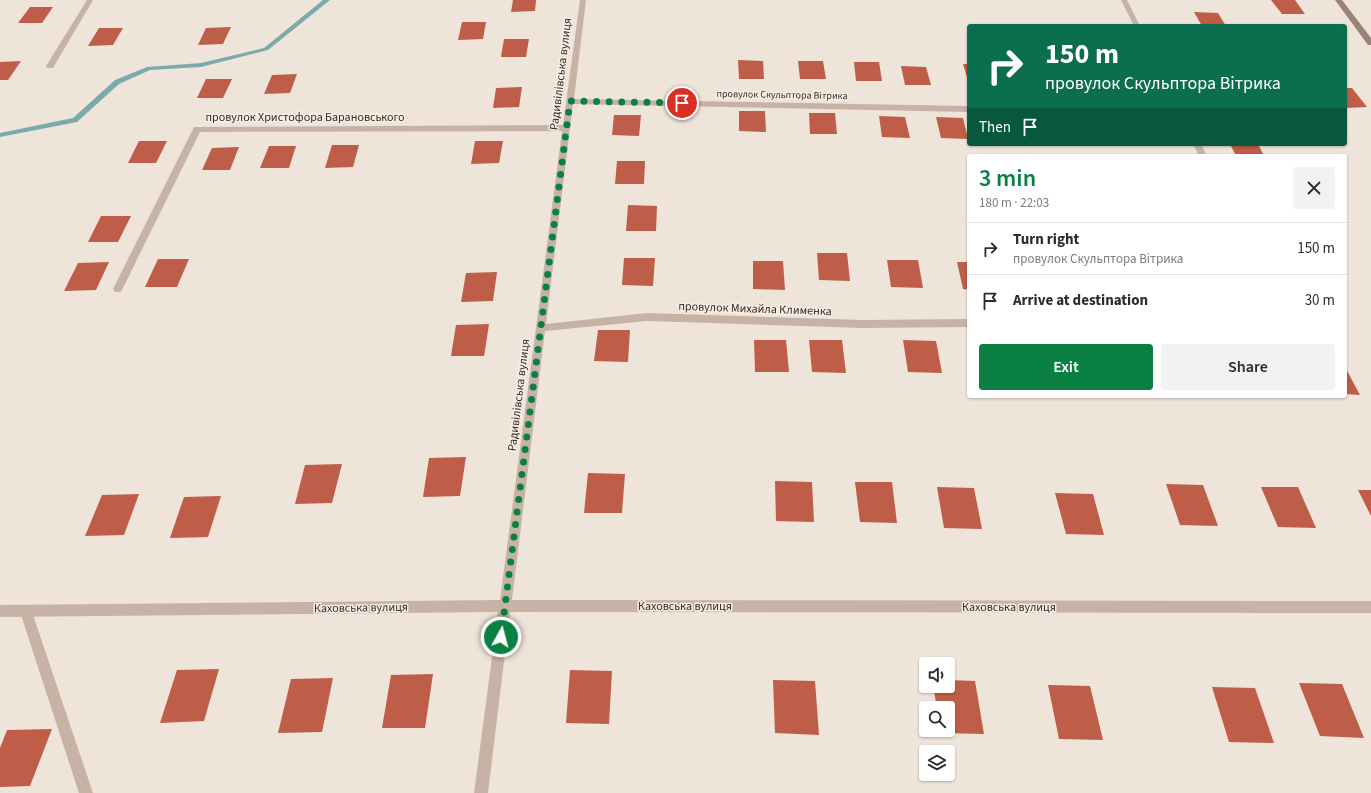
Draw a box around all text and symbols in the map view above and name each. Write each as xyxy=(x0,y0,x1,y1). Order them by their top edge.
street label: Радивілівська вулиця xyxy=(546,17,576,131)
text: 150 m xyxy=(1045,34,1119,74)
icon: right xyxy=(979,40,1031,92)
text: провулок Скульптора Вітрика xyxy=(1045,71,1281,96)
pin xyxy=(665,86,699,120)
street label: провулок Скульптора Вітрика xyxy=(716,87,848,103)
icon: arrive xyxy=(671,92,693,114)
street label: провулок Христофора Барановського xyxy=(205,109,405,126)
icon: arrive xyxy=(1019,116,1041,138)
text: Then xyxy=(979,117,1011,138)
text: 3 min xyxy=(979,161,1036,196)
button: close xyxy=(1293,167,1335,209)
text: 180 m · 22:03 xyxy=(979,194,1049,212)
text: Turn right xyxy=(1013,229,1079,250)
icon: right xyxy=(979,238,1001,260)
text: 150 m xyxy=(1297,238,1335,259)
text: провулок Скульптора Вітрика xyxy=(1013,250,1183,268)
icon: arrive xyxy=(979,290,1001,312)
text: Arrive at destination xyxy=(1013,290,1148,311)
text: 30 m xyxy=(1305,290,1335,311)
street label: провулок Михайла Клименка xyxy=(678,298,832,320)
street label: Радивілівська вулиця xyxy=(504,338,534,452)
button: Exit xyxy=(979,344,1153,390)
button: Share xyxy=(1161,344,1335,390)
street label: Каховська вулиця xyxy=(638,598,732,615)
street label: Каховська вулиця xyxy=(314,599,408,617)
street label: Каховська вулиця xyxy=(962,599,1056,616)
position arrow xyxy=(480,616,522,658)
map controls xyxy=(919,657,955,781)
button: sound xyxy=(919,657,955,693)
button: search xyxy=(919,701,955,737)
button: layers xyxy=(919,745,955,781)

